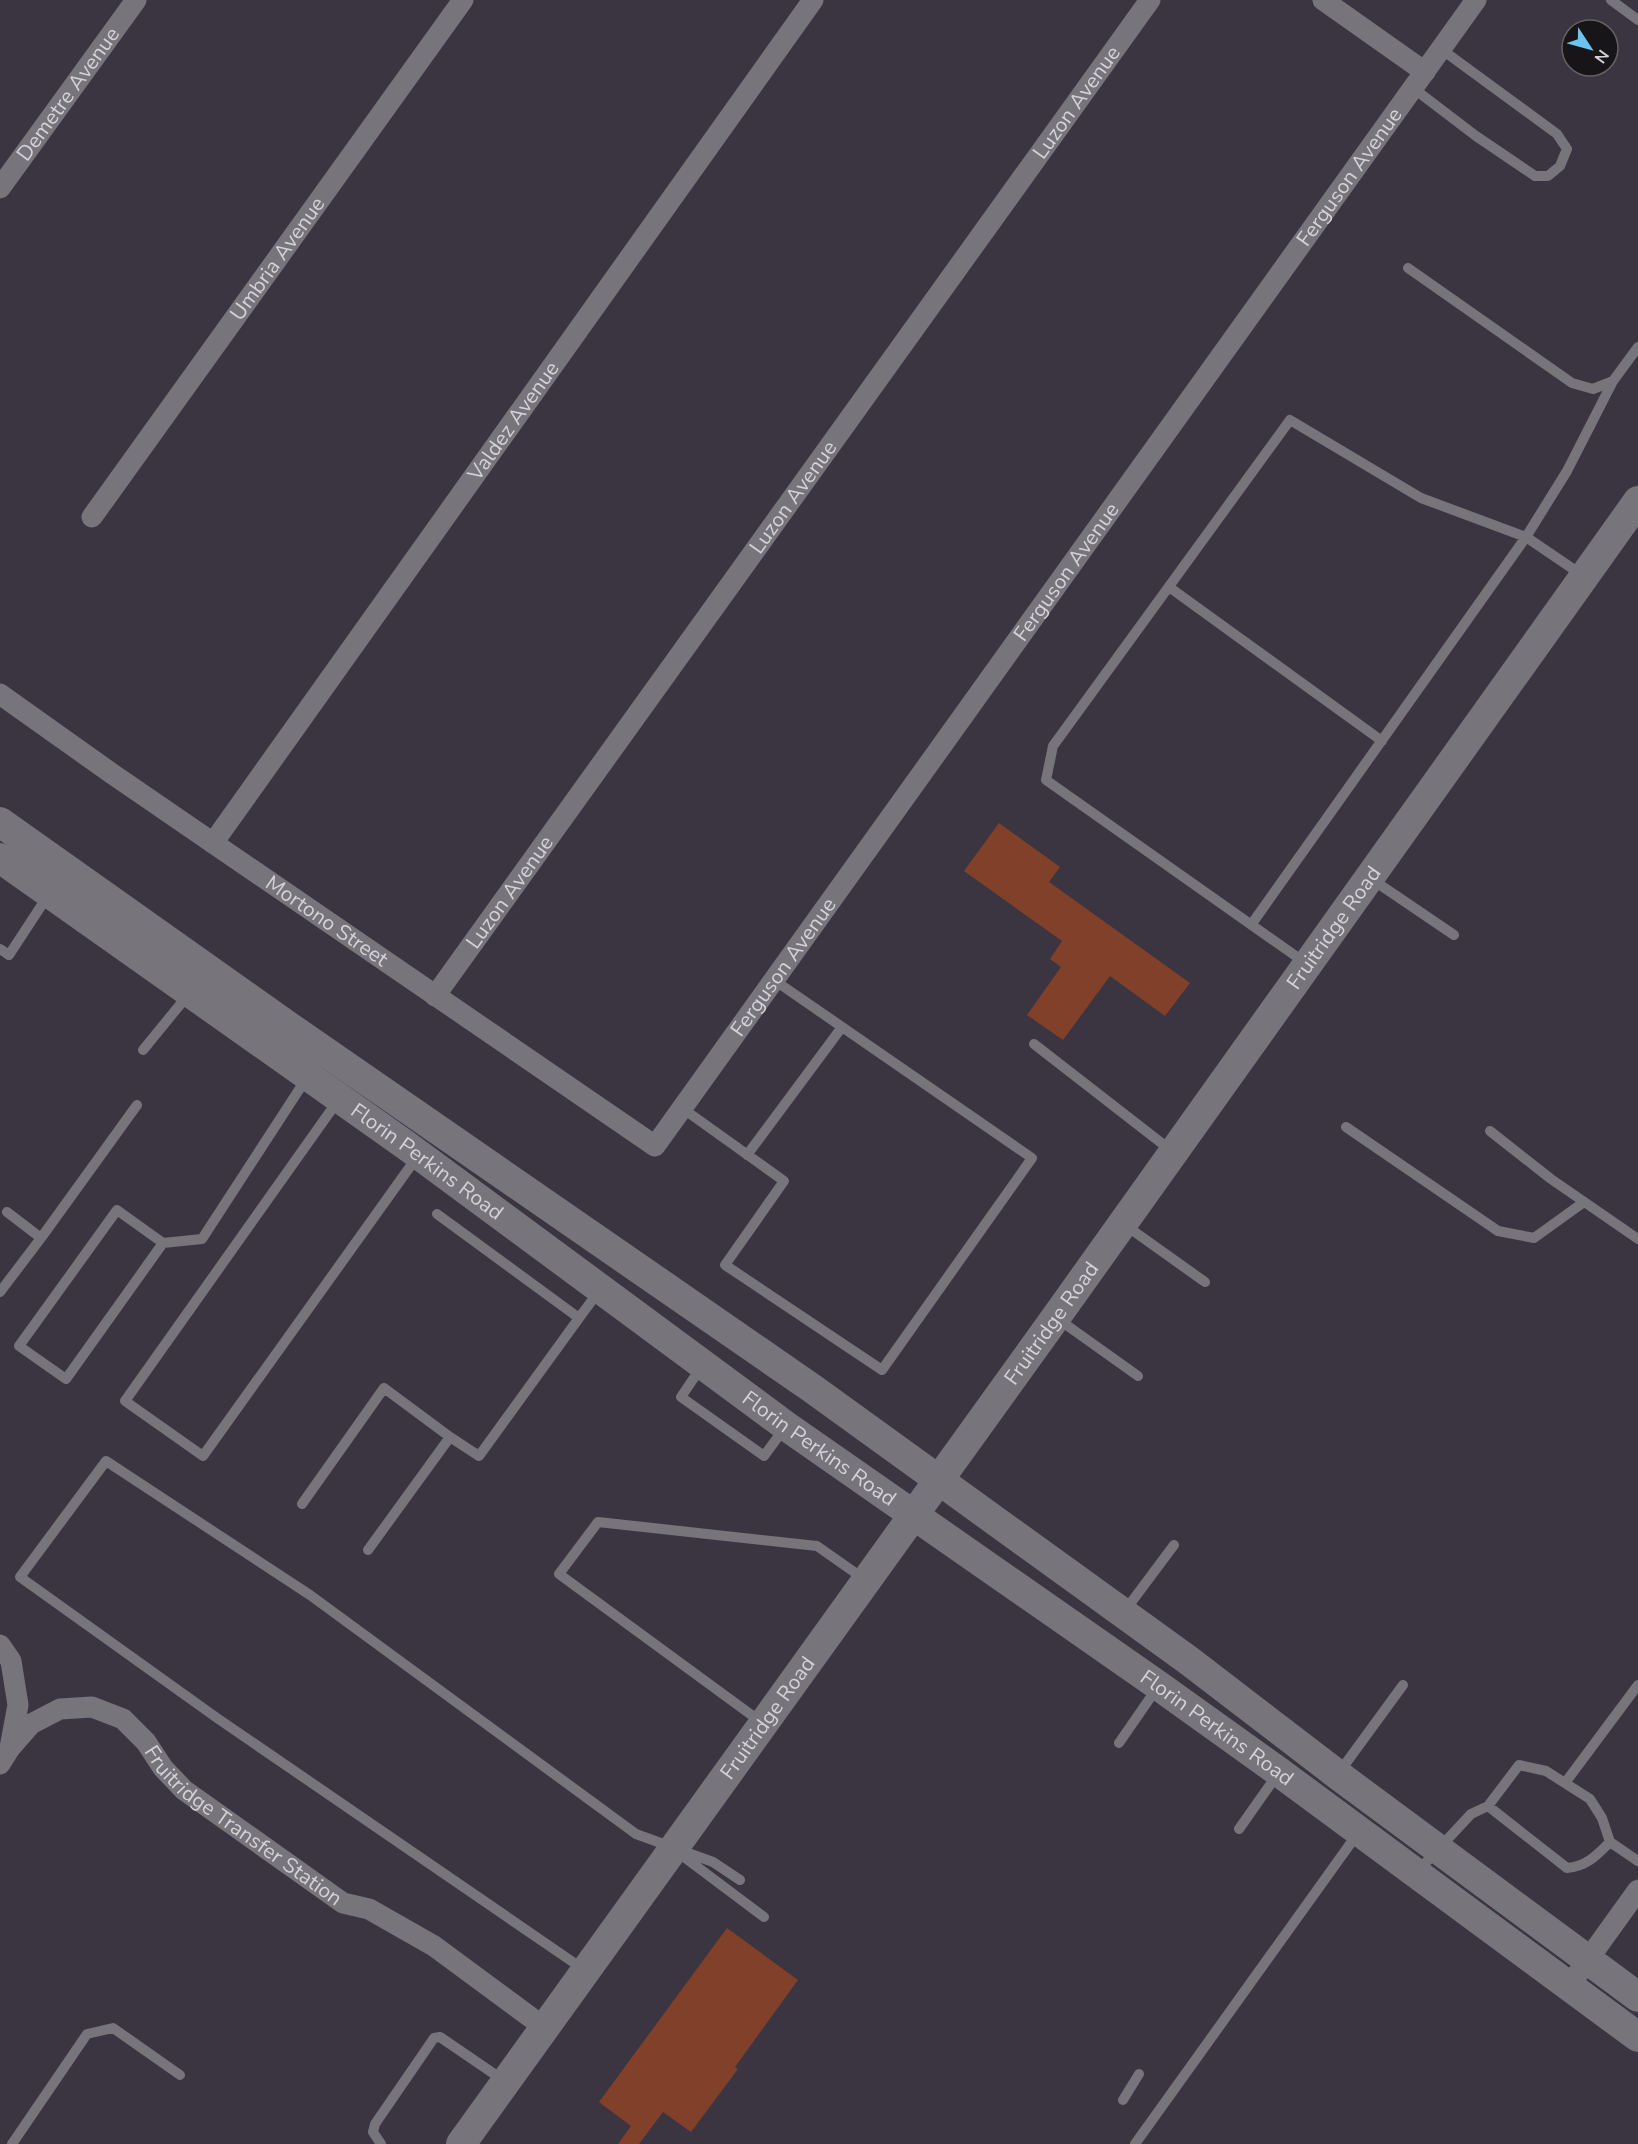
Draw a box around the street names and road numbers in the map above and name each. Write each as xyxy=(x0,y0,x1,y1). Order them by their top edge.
street label: Demetre Avenue xyxy=(10,21,126,167)
street label: Luzon Avenue xyxy=(1026,40,1127,165)
street label: Ferguson Avenue xyxy=(1290,102,1409,252)
street label: Umbria Avenue xyxy=(223,191,331,326)
street label: Valdez Avenue xyxy=(461,356,566,487)
street label: Luzon Avenue xyxy=(743,435,843,559)
street label: Ferguson Avenue xyxy=(1007,497,1126,647)
street label: Luzon Avenue xyxy=(459,830,560,954)
street label: Fruitridge Road xyxy=(1280,860,1387,995)
street label: Mortono Street xyxy=(260,869,394,973)
street label: Ferguson Avenue xyxy=(724,892,842,1042)
street label: Florin Perkins Road xyxy=(345,1097,509,1227)
street label: Fruitridge Road xyxy=(998,1256,1105,1390)
street label: Florin Perkins Road xyxy=(737,1384,902,1513)
street label: Fruitridge Road xyxy=(714,1651,821,1785)
street label: Florin Perkins Road xyxy=(1135,1663,1299,1792)
street label: Fruitridge Transfer Station xyxy=(138,1740,348,1912)

